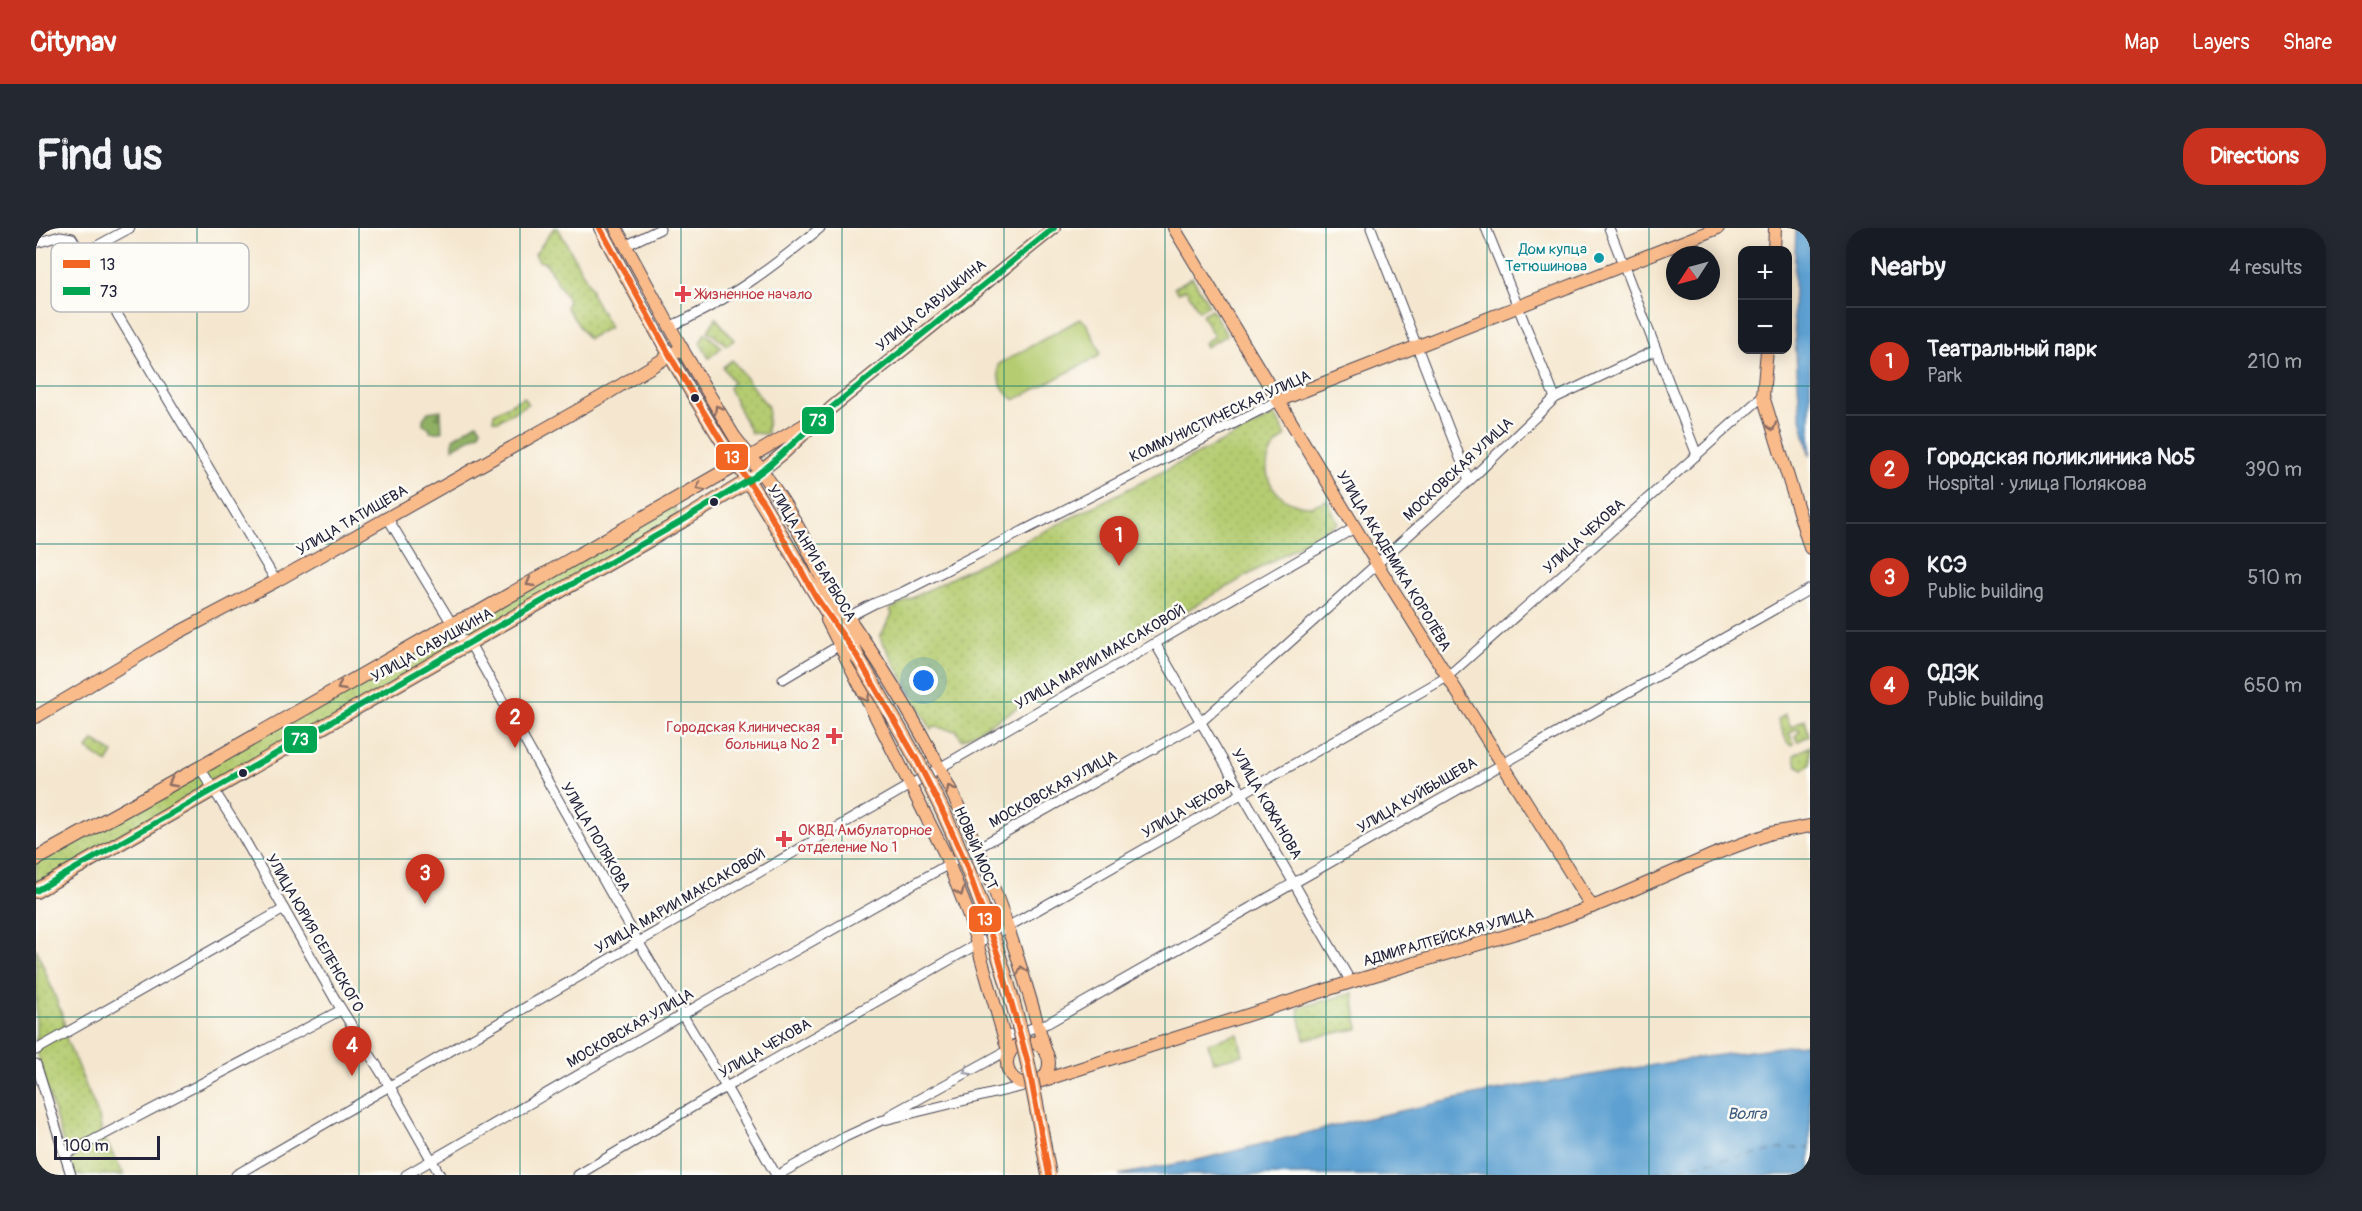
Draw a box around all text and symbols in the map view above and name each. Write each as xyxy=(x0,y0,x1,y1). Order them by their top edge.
text: Citynav xyxy=(30,25,117,60)
text: Map xyxy=(2124,29,2159,56)
text: Layers xyxy=(2192,29,2250,56)
text: Share xyxy=(2283,29,2332,56)
button: Directions xyxy=(2183,128,2326,185)
text: Find us xyxy=(36,130,162,182)
place label: Дом купца Тетюшинова xyxy=(1505,240,1587,276)
legend xyxy=(51,243,249,312)
north arrow xyxy=(1666,246,1720,300)
map controls xyxy=(1738,246,1792,354)
button: + xyxy=(1738,246,1792,300)
marker: Дом купца Тетюшинова xyxy=(1592,251,1606,265)
text: Nearby xyxy=(1870,251,1946,283)
text: 13 xyxy=(100,255,115,275)
street label: УЛИЦА САВУШКИНА xyxy=(872,255,990,356)
text: 4 results xyxy=(2229,255,2302,280)
text: 73 xyxy=(100,282,117,302)
marker: Жизненное начало xyxy=(674,285,692,303)
place label: Жизненное начало xyxy=(694,285,812,304)
button: − xyxy=(1738,300,1792,354)
text: Театральный парк xyxy=(1927,335,2097,363)
text: 1 xyxy=(1886,349,1893,374)
text: 210 m xyxy=(2247,349,2302,374)
text: Park xyxy=(1927,363,1962,388)
street label: КОММУНИСТИЧЕСКАЯ УЛИЦА xyxy=(1127,366,1314,467)
unlabelled marker xyxy=(689,392,701,404)
one-way arrow xyxy=(713,405,725,415)
line badge: 73 xyxy=(801,406,835,435)
text: 73 xyxy=(809,411,827,431)
street label: МОСКОВСКАЯ УЛИЦА xyxy=(1400,413,1517,525)
one-way arrow xyxy=(1765,421,1777,432)
line badge: 13 xyxy=(715,443,749,471)
text: Городская поликлиника №5 xyxy=(1927,443,2195,471)
text: 13 xyxy=(724,448,740,468)
text: 2 xyxy=(1884,457,1895,482)
text: 390 m xyxy=(2245,457,2302,482)
street label: УЛИЦА АКАДЕМИКА КОРОЛЁВА xyxy=(1332,468,1455,655)
text: Hospital · улица Полякова xyxy=(1927,471,2147,496)
one-way arrow xyxy=(695,479,706,491)
street label: УЛИЦА ТАТИЩЕВА xyxy=(293,481,412,560)
street label: УЛИЦА АНРИ БАРБЮСА xyxy=(763,481,860,626)
street label: УЛИЦА ЧЕХОВА xyxy=(1540,495,1629,578)
unlabelled marker xyxy=(708,496,720,508)
pin: 1 xyxy=(1100,516,1138,566)
text: КСЭ xyxy=(1927,551,1966,579)
text: 3 xyxy=(1884,565,1895,590)
text: 510 m xyxy=(2248,565,2302,590)
one-way arrow xyxy=(526,576,536,587)
text: Public building xyxy=(1927,579,2043,604)
street label: УЛИЦА МАРИИ МАКСАКОВОЙ xyxy=(1012,601,1189,714)
street label: УЛИЦА САВУШКИНА xyxy=(368,604,497,687)
text: СДЭК xyxy=(1927,659,1980,687)
your location xyxy=(909,666,938,695)
text: 4 xyxy=(1884,673,1895,698)
text: 650 m xyxy=(2244,673,2302,698)
one-way arrow xyxy=(337,680,347,691)
text: Public building xyxy=(1927,687,2043,712)
one-way arrow xyxy=(858,691,870,702)
pin: 2 xyxy=(496,698,534,748)
place label: Городская Клиническая больница № 2 xyxy=(666,718,820,754)
line badge: 73 xyxy=(283,725,318,754)
marker: Городская Клиническая больница № 2 xyxy=(825,727,843,745)
text: 73 xyxy=(291,730,309,750)
street label: УЛИЦА КОЖАНОВА xyxy=(1227,745,1306,863)
street label: МОСКОВСКАЯ УЛИЦА xyxy=(986,746,1121,832)
street label: УЛИЦА КУЙБЫШЕВА xyxy=(1354,753,1481,838)
unlabelled marker xyxy=(237,767,249,779)
street label: УЛИЦА ЧЕХОВА xyxy=(1139,774,1238,842)
one-way arrow xyxy=(168,776,178,787)
street label: УЛИЦА ПОЛЯКОВА xyxy=(557,779,635,896)
one-way arrow xyxy=(946,785,957,796)
street label: НОВЫЙ МОСТ xyxy=(950,804,1002,893)
place label: ОКВД Амбулаторное отделение № 1 xyxy=(798,821,933,857)
marker: ОКВД Амбулаторное отделение № 1 xyxy=(775,830,793,848)
street label: УЛИЦА МАРИИ МАКСАКОВОЙ xyxy=(592,845,769,958)
street label: УЛИЦА ЮРИЯ СЕЛЕНСКОГО xyxy=(261,851,368,1016)
pin: 3 xyxy=(406,854,444,904)
one-way arrow xyxy=(953,886,965,897)
street label: АДМИРАЛТЕЙСКАЯ УЛИЦА xyxy=(1361,904,1536,971)
line badge: 13 xyxy=(968,905,1002,933)
text: 13 xyxy=(977,910,993,930)
one-way arrow xyxy=(1017,966,1029,976)
street label: МОСКОВСКАЯ УЛИЦА xyxy=(564,984,697,1072)
street label: УЛИЦА ЧЕХОВА xyxy=(716,1014,815,1082)
pin: 4 xyxy=(332,1026,372,1076)
one-way arrow xyxy=(963,1064,974,1076)
water label: Волга xyxy=(1728,1104,1768,1124)
scale bar xyxy=(54,1133,160,1160)
text: 100 m xyxy=(63,1136,109,1156)

